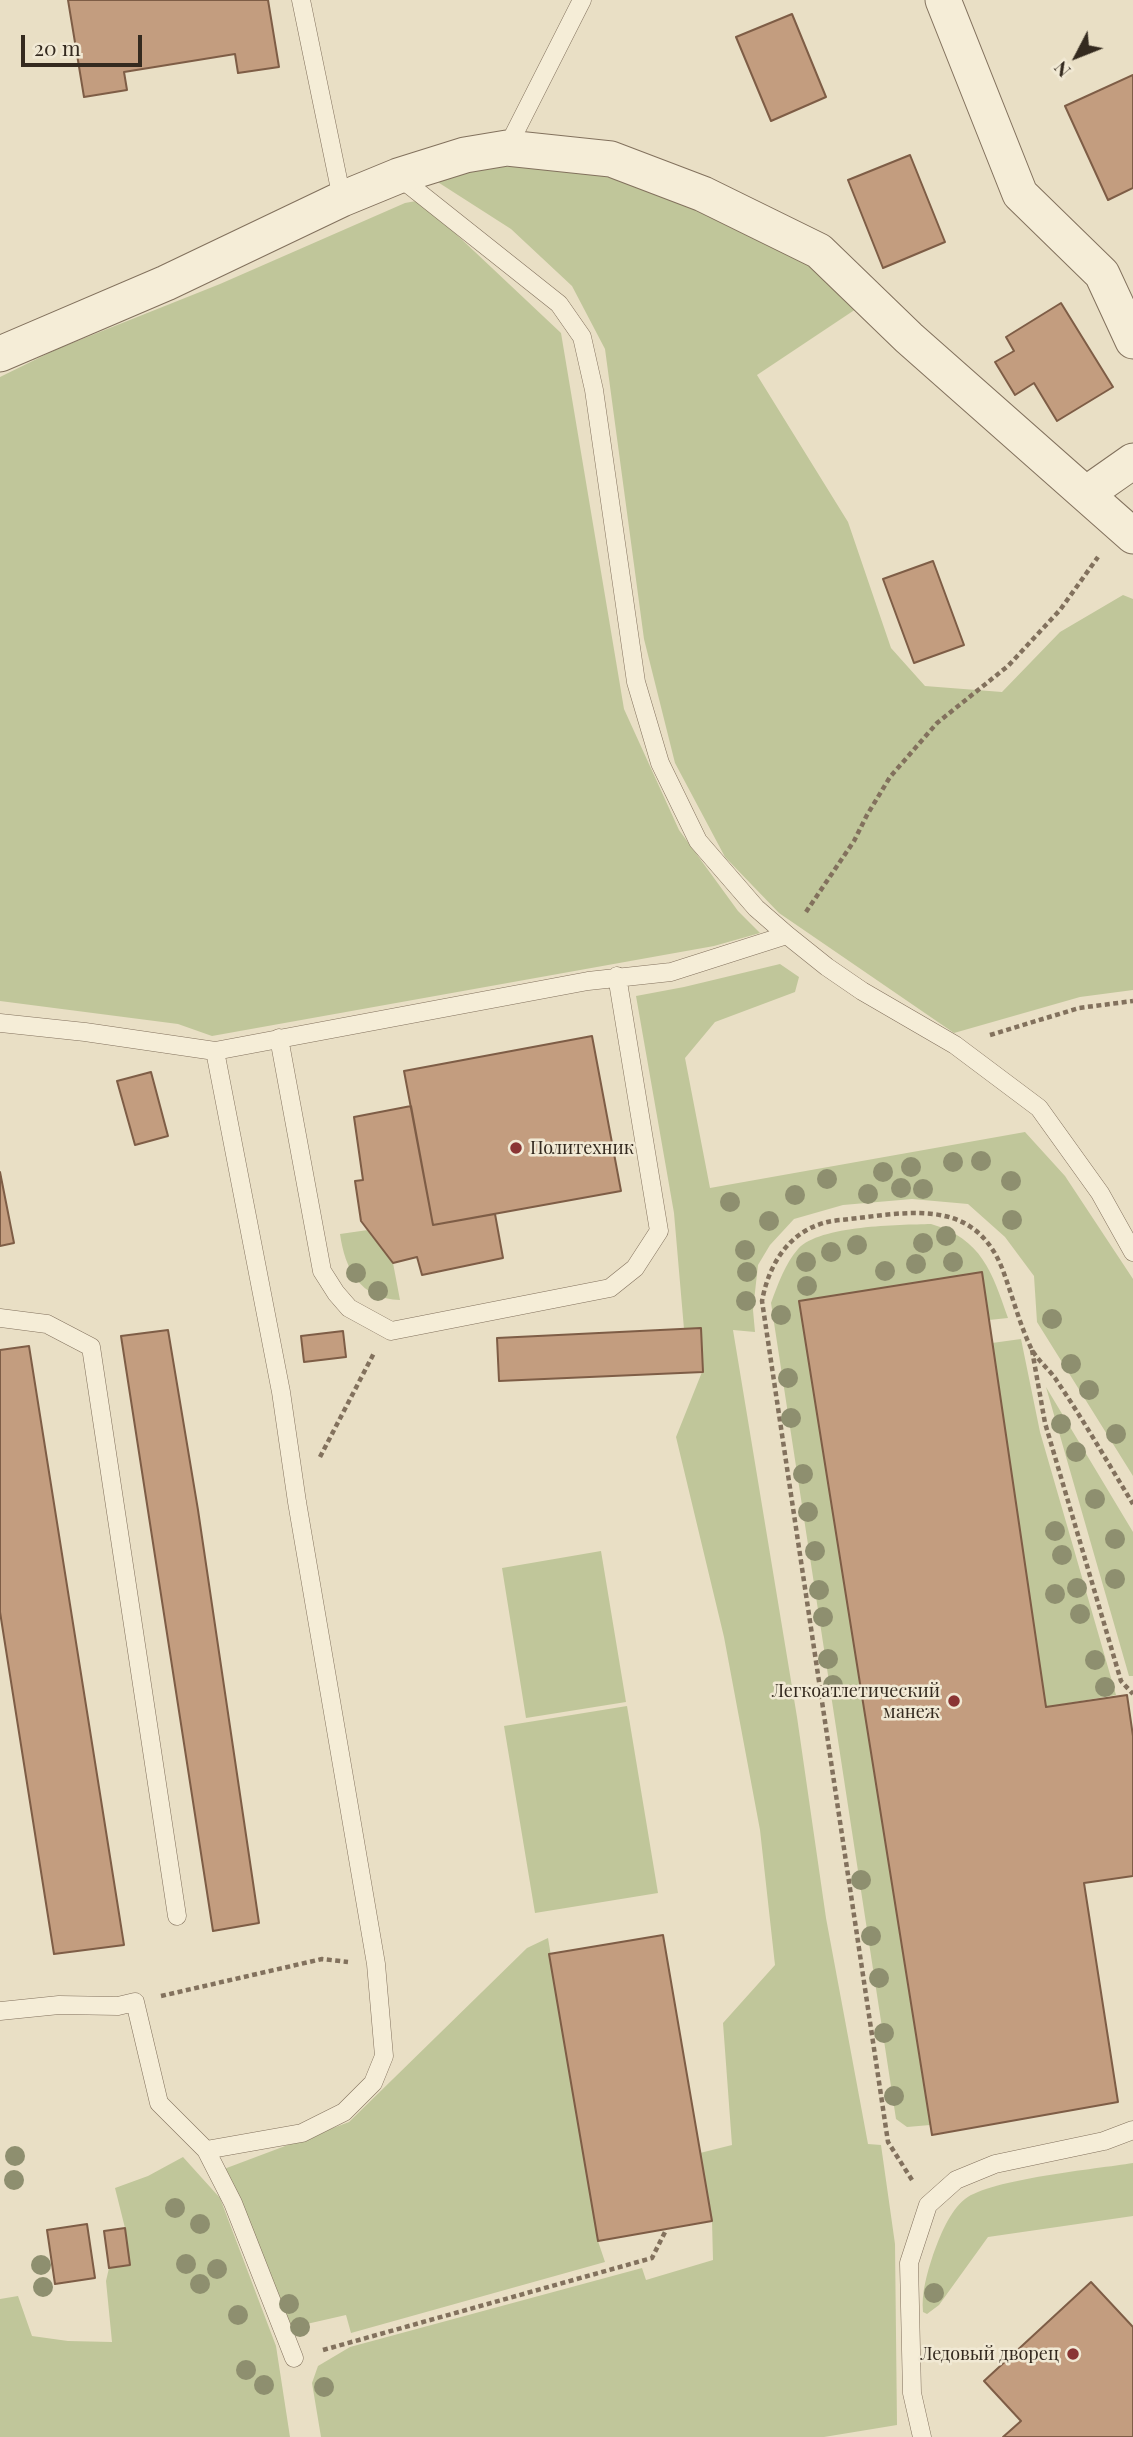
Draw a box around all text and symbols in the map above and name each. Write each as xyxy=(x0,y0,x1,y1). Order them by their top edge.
scale bar xyxy=(24,21,145,65)
north arrow xyxy=(1042,21,1112,91)
text: 20 m xyxy=(34,33,81,61)
text: N xyxy=(1047,56,1076,84)
place label: Политехник xyxy=(530,1137,634,1159)
marker: Политехник xyxy=(508,1140,524,1156)
place label: Легкоатлетический манеж xyxy=(772,1680,940,1722)
marker: Легкоатлетический манеж xyxy=(946,1693,962,1709)
place label: Ледовый дворец xyxy=(920,2343,1059,2365)
marker: Ледовый дворец xyxy=(1065,2346,1081,2362)

